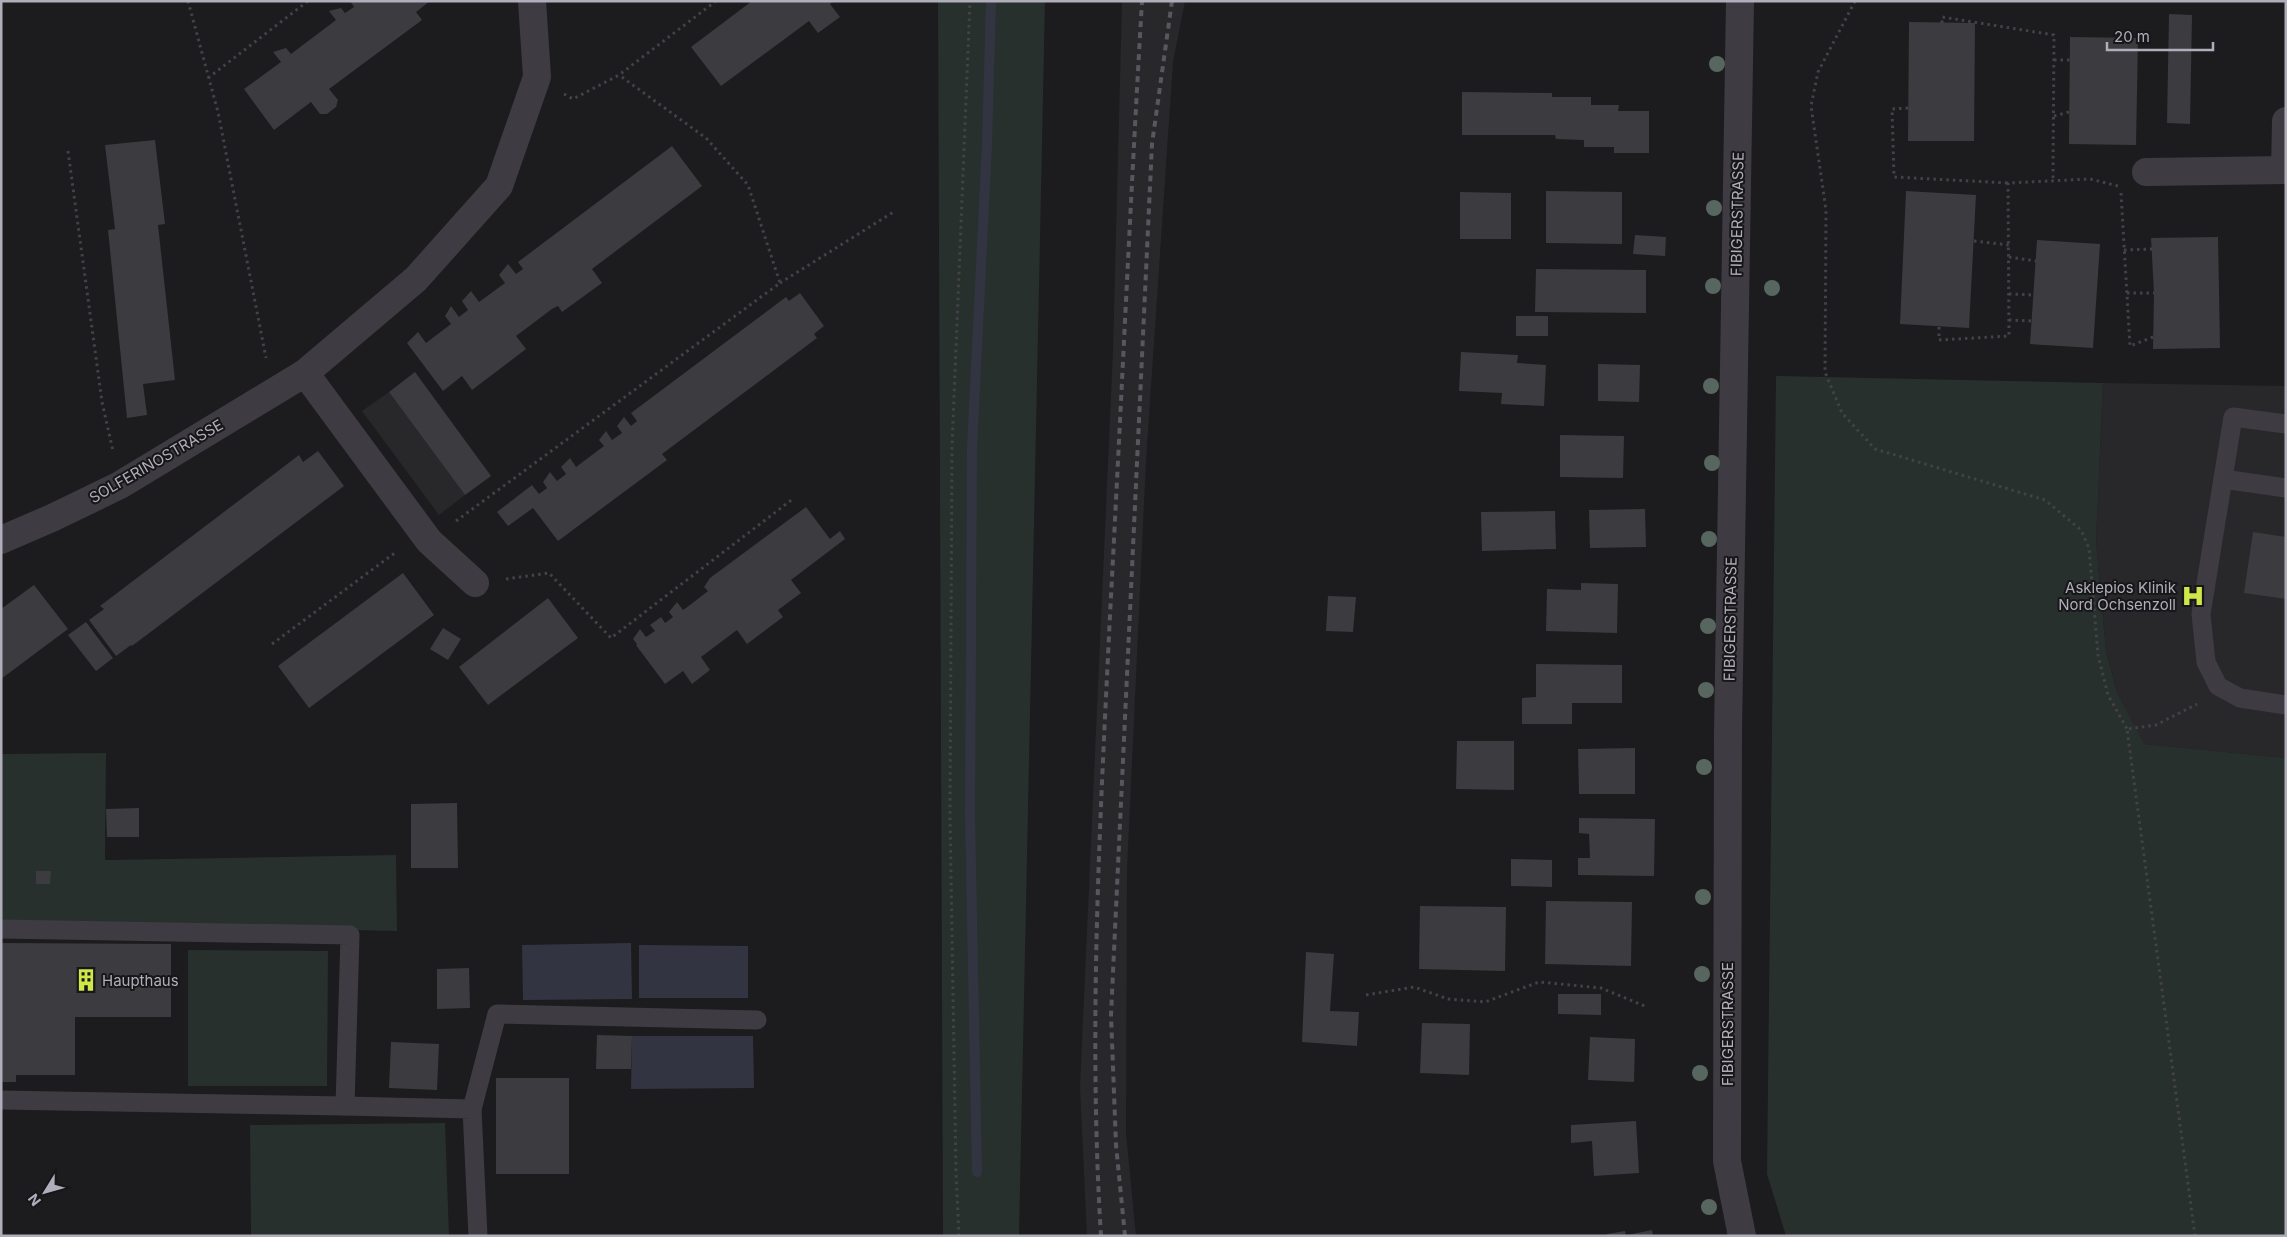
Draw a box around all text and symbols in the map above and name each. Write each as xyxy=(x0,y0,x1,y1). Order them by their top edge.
scale bar xyxy=(2107,20,2213,52)
text: 20 m xyxy=(2114,27,2150,46)
street label: FIBIGERSTRASSE xyxy=(1726,152,1748,276)
street label: SOLFERINOSTRASSE xyxy=(86,415,226,507)
street label: FIBIGERSTRASSE xyxy=(1719,557,1741,681)
place label: Asklepios Klinik Nord Ochsenzoll xyxy=(2058,578,2177,614)
hospital icon: Asklepios Klinik Nord Ochsenzoll xyxy=(2180,583,2206,609)
street label: FIBIGERSTRASSE xyxy=(1718,962,1737,1086)
building icon: Haupthaus xyxy=(73,967,99,993)
place label: Haupthaus xyxy=(102,971,179,990)
north arrow xyxy=(20,1167,70,1217)
text: N xyxy=(24,1191,44,1210)

